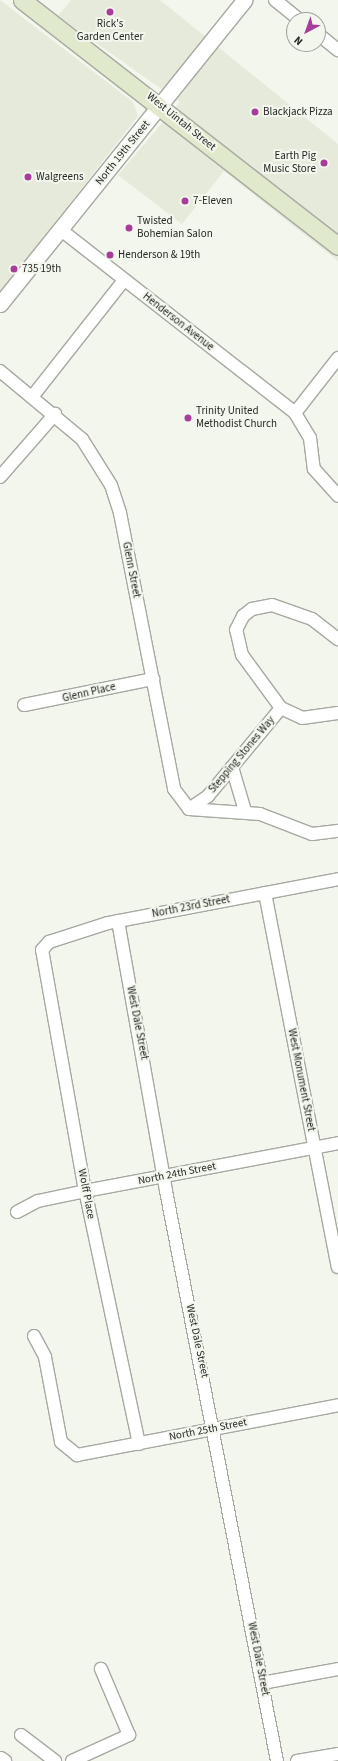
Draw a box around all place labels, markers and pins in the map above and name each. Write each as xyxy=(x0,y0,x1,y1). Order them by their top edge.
marker: Rick's Garden Center xyxy=(105,7,115,17)
place label: Rick's Garden Center xyxy=(77,18,143,44)
place label: Blackjack Pizza xyxy=(263,105,333,119)
marker: Blackjack Pizza xyxy=(250,107,260,117)
place label: Earth Pig Music Store xyxy=(263,150,316,176)
marker: Earth Pig Music Store xyxy=(319,158,329,168)
place label: Walgreens xyxy=(36,170,84,184)
marker: Walgreens xyxy=(23,172,33,182)
place label: 7-Eleven xyxy=(193,194,233,208)
marker: 7-Eleven xyxy=(180,196,190,206)
place label: Twisted Bohemian Salon xyxy=(137,215,213,241)
marker: Twisted Bohemian Salon xyxy=(124,223,134,233)
place label: Henderson & 19th xyxy=(118,248,200,262)
marker: Henderson & 19th xyxy=(105,250,115,260)
place label: 735 19th xyxy=(22,262,61,276)
marker: 735 19th xyxy=(9,264,19,274)
place label: Trinity United Methodist Church xyxy=(196,405,277,431)
marker: Trinity United Methodist Church xyxy=(183,413,193,423)

